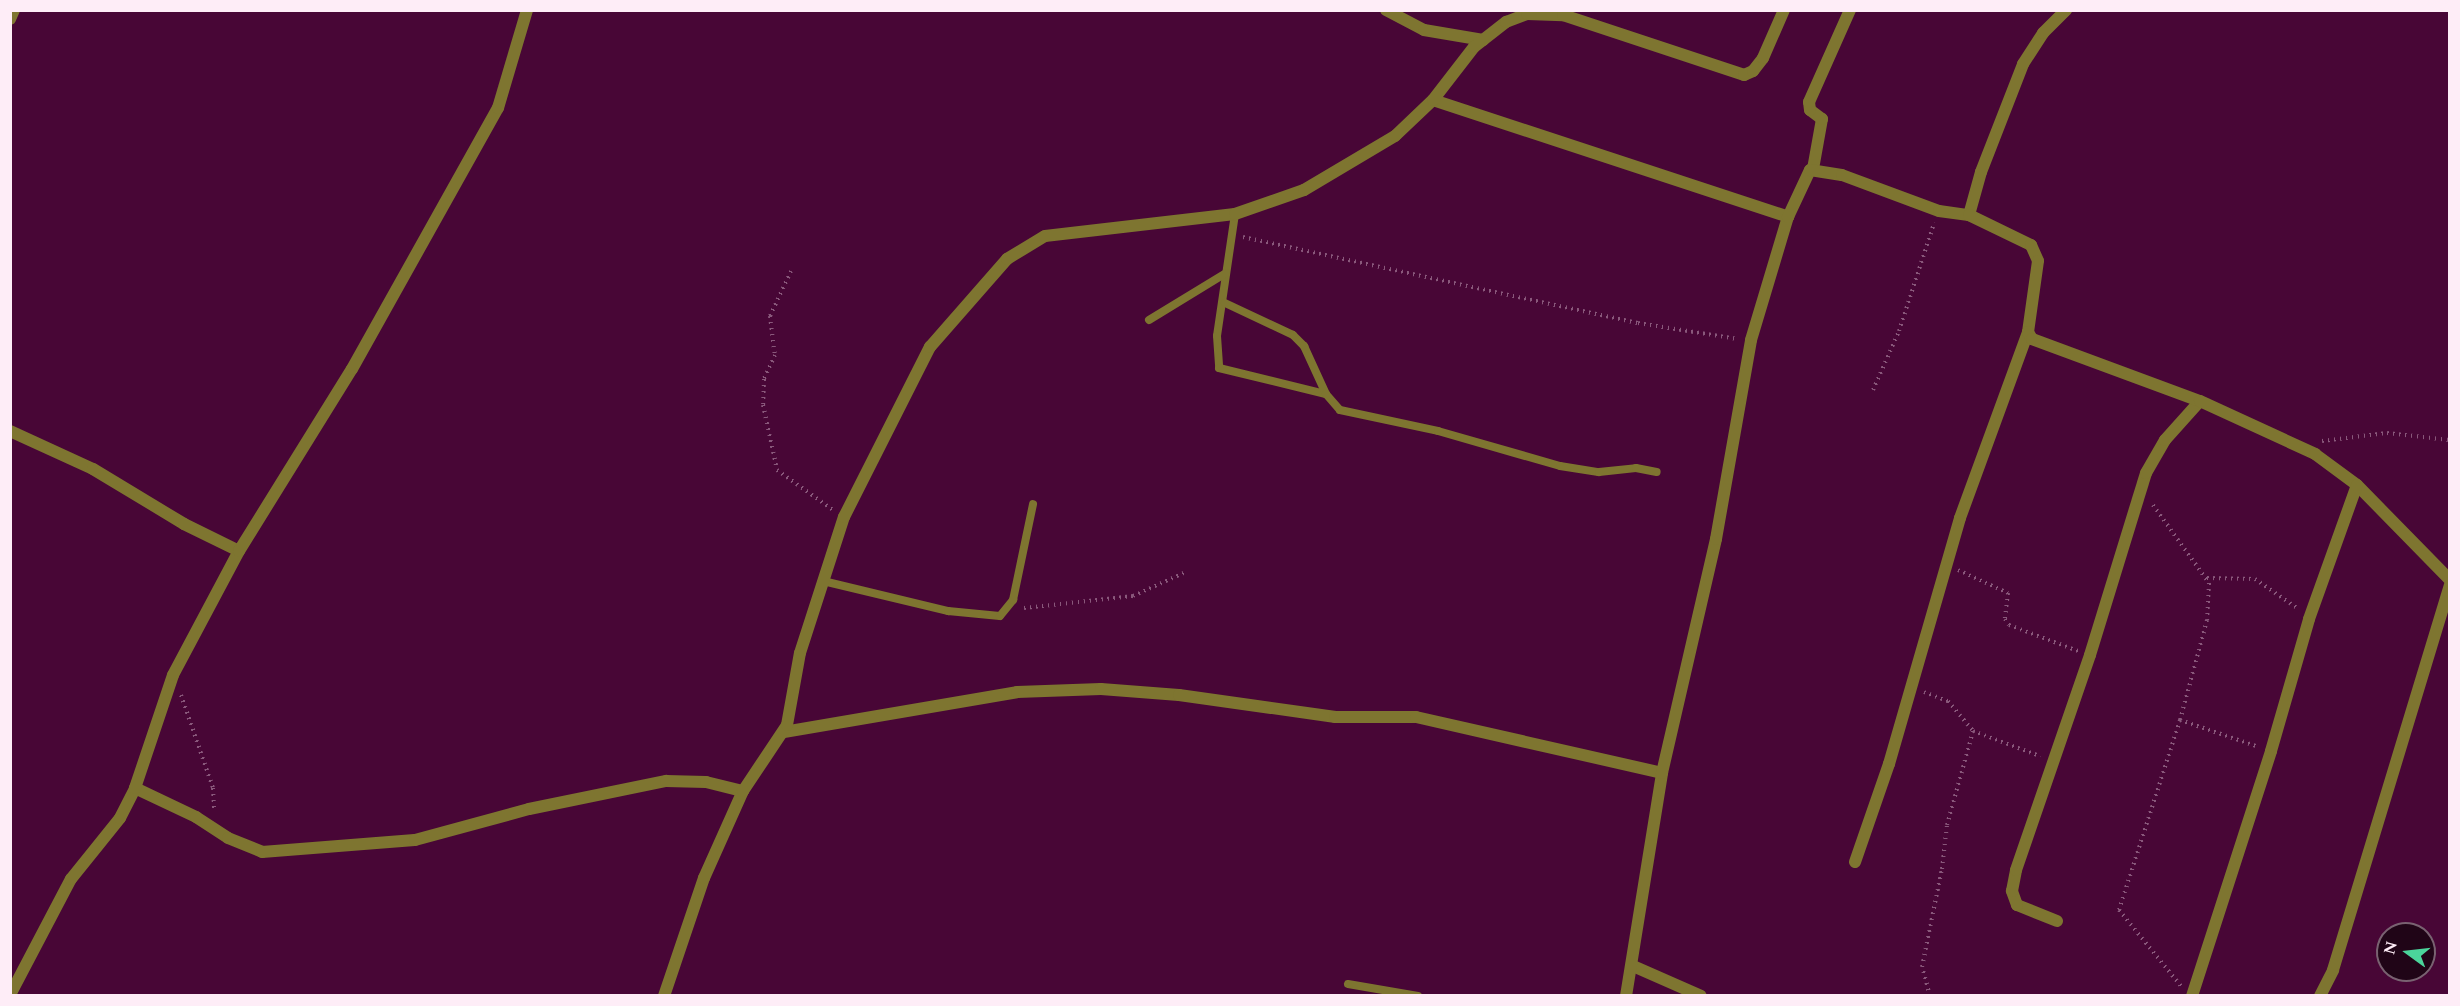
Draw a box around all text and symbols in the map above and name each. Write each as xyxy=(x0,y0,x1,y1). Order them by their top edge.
north arrow xyxy=(2376,922,2436,982)
text: N xyxy=(2377,938,2404,957)

